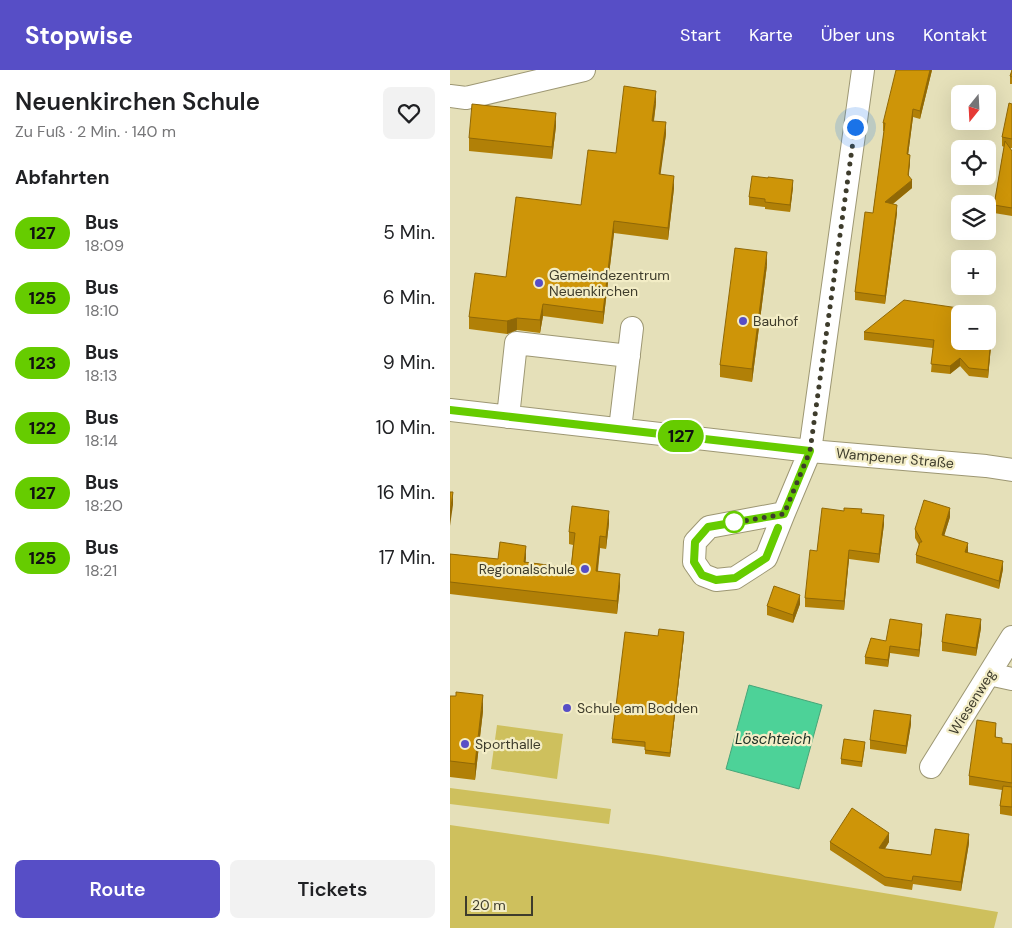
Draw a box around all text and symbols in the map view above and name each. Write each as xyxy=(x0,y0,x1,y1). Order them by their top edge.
text: Stopwise xyxy=(25,20,133,51)
text: Start xyxy=(680,23,721,47)
text: Karte xyxy=(749,23,793,47)
text: Über uns xyxy=(821,23,895,47)
text: Kontakt xyxy=(923,23,987,47)
north arrow xyxy=(951,85,996,130)
map controls xyxy=(951,85,996,350)
text: Neuenkirchen Schule xyxy=(15,86,260,117)
button: heart xyxy=(383,87,435,139)
your location xyxy=(843,115,868,140)
text: Zu Fuß · 2 Min. · 140 m xyxy=(15,121,176,142)
button: locate xyxy=(951,140,996,185)
text: Abfahrten xyxy=(15,165,109,190)
button: layers xyxy=(951,195,996,240)
text: Bus xyxy=(85,210,119,235)
text: 5 Min. xyxy=(383,220,435,245)
text: 127 xyxy=(29,221,56,245)
text: 18:09 xyxy=(85,235,124,256)
button: + xyxy=(951,250,996,295)
place label: Gemeindezentrum Neuenkirchen xyxy=(549,266,670,300)
text: Bus xyxy=(85,275,119,300)
marker: Gemeindezentrum Neuenkirchen xyxy=(533,277,545,289)
text: 6 Min. xyxy=(383,285,435,310)
text: 125 xyxy=(28,286,57,310)
text: 18:10 xyxy=(85,300,119,321)
button: − xyxy=(951,305,996,350)
place label: Bauhof xyxy=(753,312,798,330)
marker: Bauhof xyxy=(737,315,749,327)
text: Bus xyxy=(85,340,119,365)
text: 9 Min. xyxy=(383,350,435,375)
text: 123 xyxy=(29,351,56,375)
text: 18:13 xyxy=(85,365,117,386)
text: Bus xyxy=(85,405,119,430)
text: 10 Min. xyxy=(376,415,435,440)
text: 122 xyxy=(29,416,56,440)
line badge: 127 xyxy=(652,420,710,452)
text: 127 xyxy=(668,424,694,448)
text: 18:14 xyxy=(85,430,118,451)
street label: Wampener Straße xyxy=(835,444,955,472)
text: Bus xyxy=(85,470,119,495)
text: 16 Min. xyxy=(377,480,435,505)
text: 127 xyxy=(29,481,56,505)
text: 18:20 xyxy=(85,495,123,516)
unlabelled marker xyxy=(723,511,745,533)
text: Bus xyxy=(85,535,119,560)
text: 17 Min. xyxy=(379,545,435,570)
text: 125 xyxy=(28,546,57,570)
text: 18:21 xyxy=(85,560,117,581)
place label: Regionalschule xyxy=(479,560,575,578)
marker: Regionalschule xyxy=(579,563,591,575)
street label: Wiesenweg xyxy=(945,666,999,738)
place label: Schule am Bodden xyxy=(577,699,698,717)
marker: Schule am Bodden xyxy=(561,702,573,714)
water label: Löschteich xyxy=(735,729,811,749)
place label: Sporthalle xyxy=(475,735,541,753)
marker: Sporthalle xyxy=(459,738,471,750)
button: Route xyxy=(15,860,220,918)
button: Tickets xyxy=(230,860,435,918)
scale bar xyxy=(465,893,532,916)
text: 20 m xyxy=(472,896,506,914)

